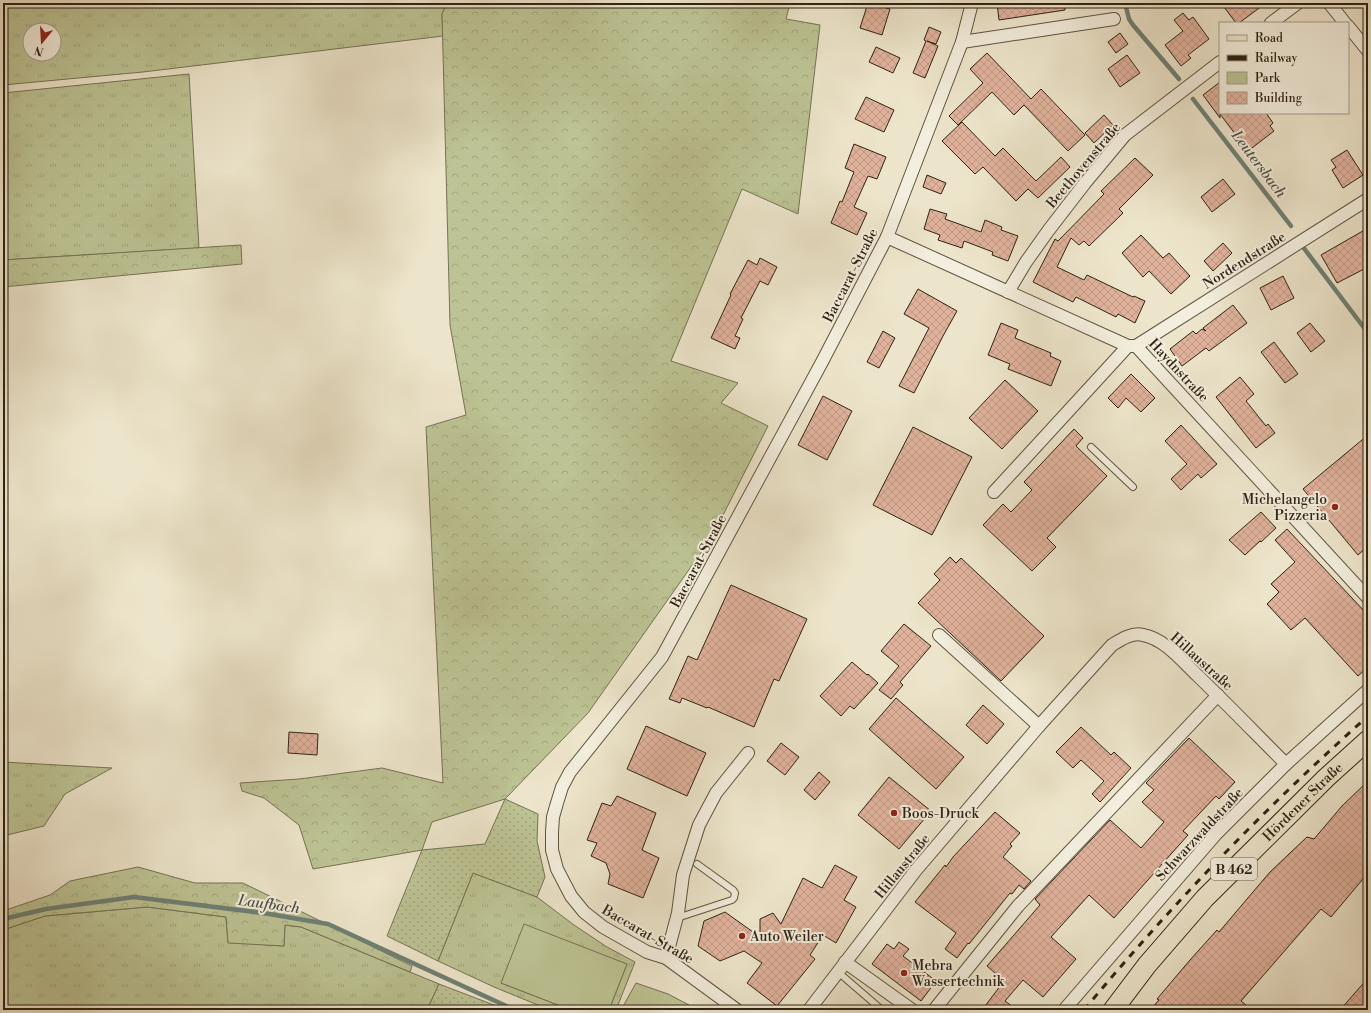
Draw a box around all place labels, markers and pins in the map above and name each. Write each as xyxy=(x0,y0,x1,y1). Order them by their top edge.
place label: Michelangelo Pizzeria xyxy=(1242,491,1328,525)
marker: Michelangelo Pizzeria xyxy=(1330,502,1340,512)
place label: Boos-Druck xyxy=(901,805,980,823)
marker: Boos-Druck xyxy=(889,808,899,818)
place label: Auto Weiler xyxy=(749,928,824,946)
marker: Auto Weiler xyxy=(737,931,747,941)
place label: Mebra Wassertechnik xyxy=(911,957,1005,991)
marker: Mebra Wassertechnik xyxy=(899,968,909,978)

